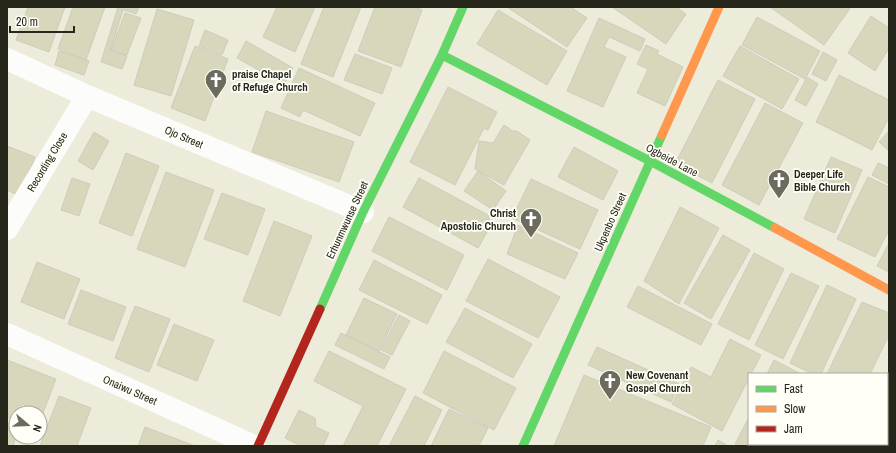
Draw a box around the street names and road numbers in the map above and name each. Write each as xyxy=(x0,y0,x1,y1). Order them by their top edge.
street label: Ojo Street xyxy=(163,123,206,152)
street label: Recording Close xyxy=(24,130,70,194)
street label: Ogbeide Lane xyxy=(643,140,701,180)
street label: Erhunmwunse Street xyxy=(323,178,371,261)
street label: Ukpenbo Street xyxy=(591,190,629,253)
street label: Onaiwu Street xyxy=(101,372,160,408)

